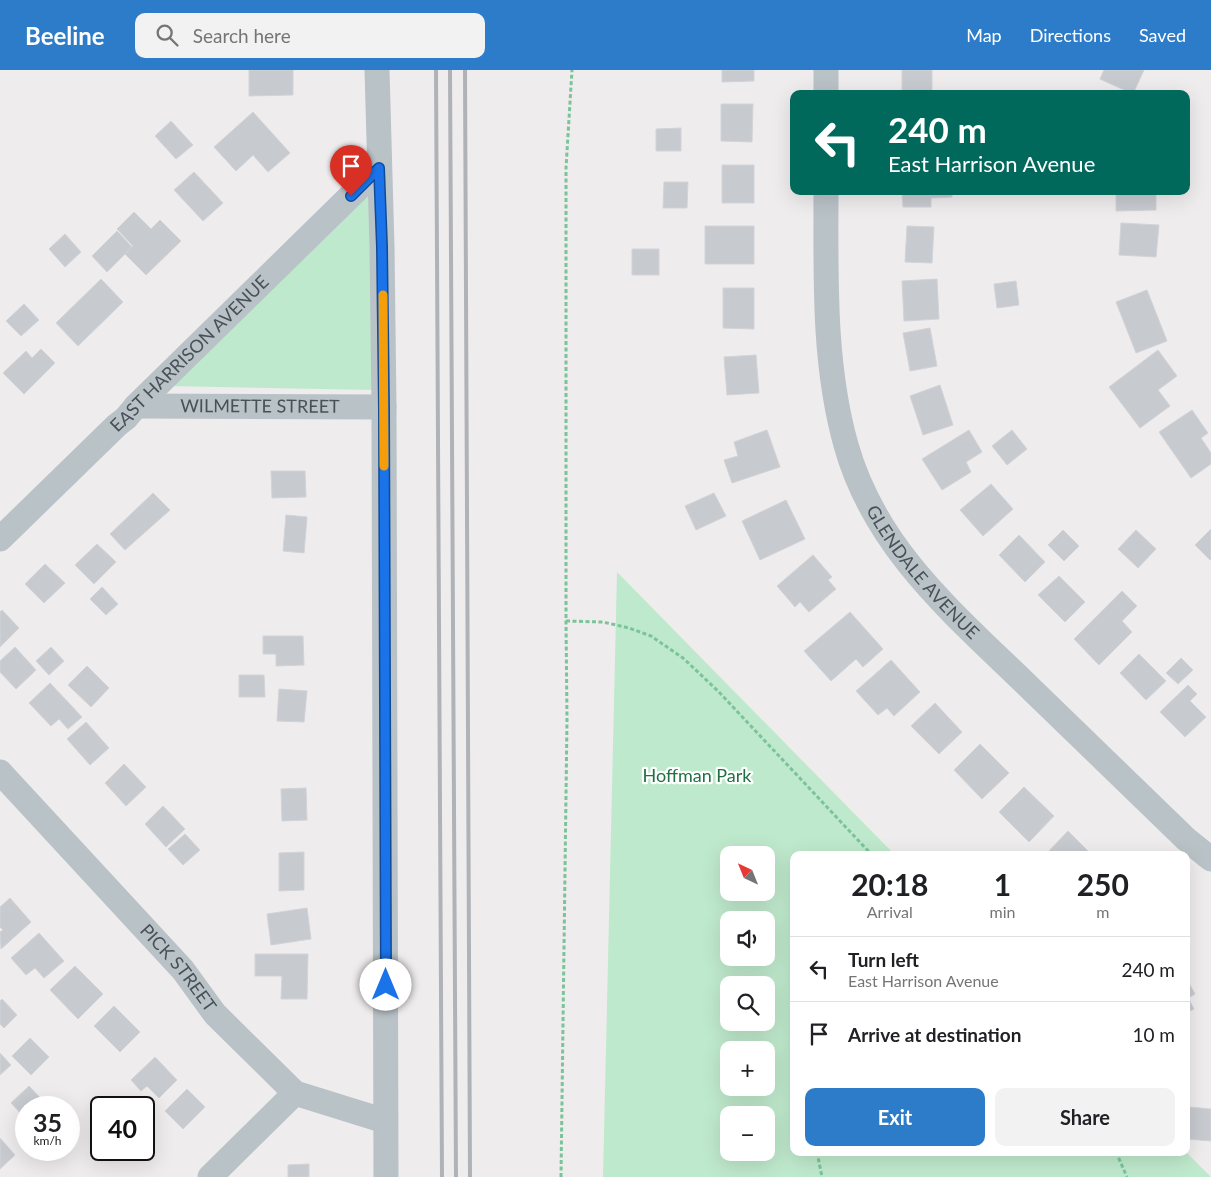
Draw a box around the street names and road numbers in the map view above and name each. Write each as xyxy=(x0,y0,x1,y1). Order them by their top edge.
street label: EAST HARRISON AVENUE xyxy=(105,270,273,436)
street label: WILMETTE STREET xyxy=(180,394,340,417)
street label: GLENDALE AVENUE xyxy=(862,501,984,643)
street label: PICK STREET xyxy=(136,919,222,1016)

